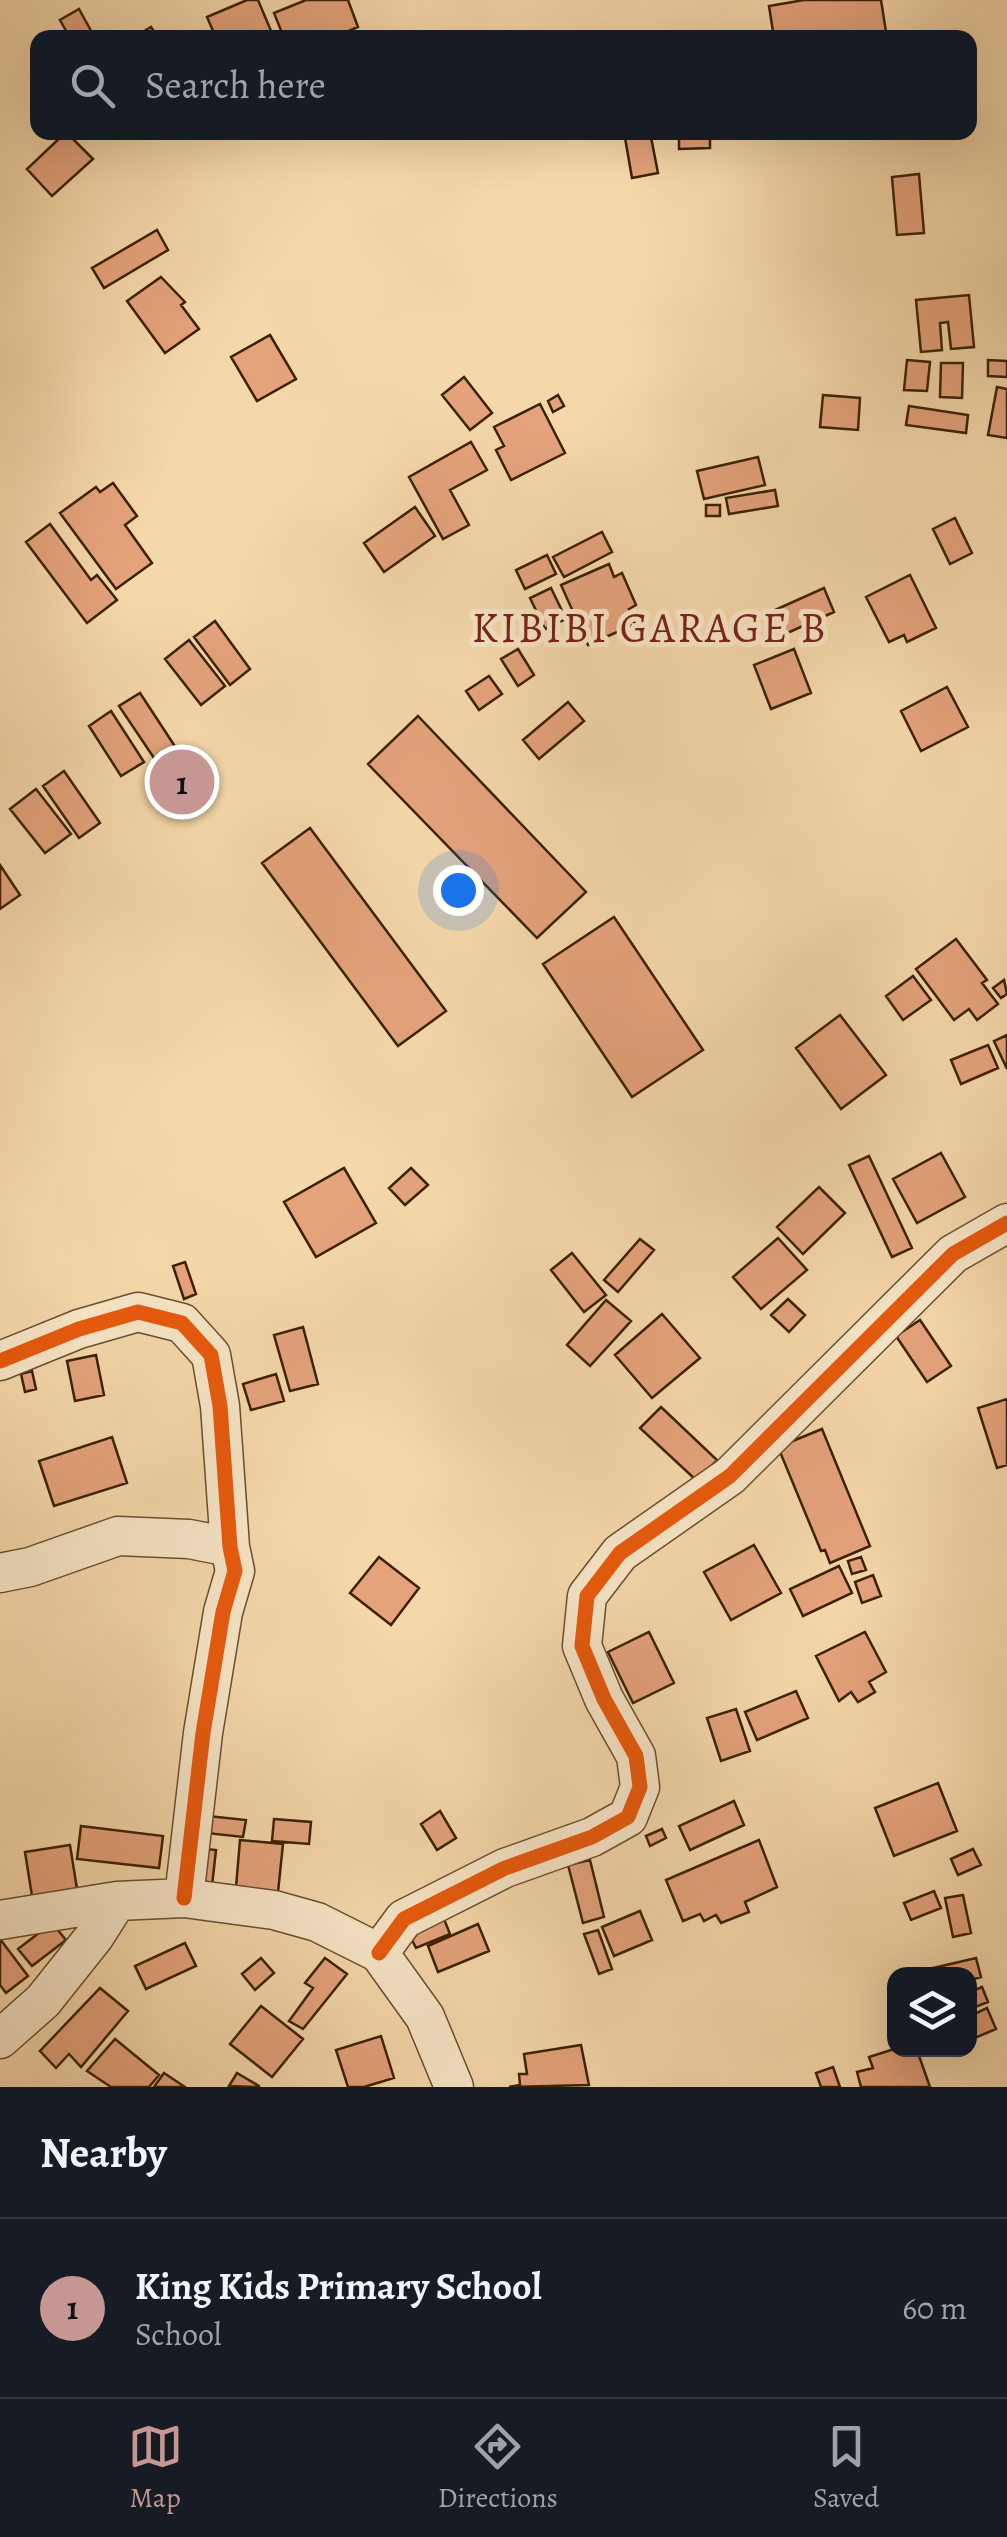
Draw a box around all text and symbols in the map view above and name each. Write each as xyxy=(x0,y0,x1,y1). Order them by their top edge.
search box xyxy=(30,30,977,140)
icon: search xyxy=(65,58,120,113)
text: Search here xyxy=(145,59,326,111)
district label: KIBIBI GARAGE B xyxy=(472,599,828,656)
pin: 1 xyxy=(150,744,214,820)
your location xyxy=(433,865,484,916)
map controls xyxy=(887,1967,977,2057)
button: layers xyxy=(887,1967,977,2057)
text: Nearby xyxy=(40,2124,167,2181)
text: King Kids Primary School xyxy=(135,2260,542,2312)
text: 1 xyxy=(67,2286,78,2330)
text: 60 m xyxy=(902,2286,967,2330)
text: School xyxy=(135,2312,222,2356)
tab: Map xyxy=(128,2419,183,2517)
tab: Directions xyxy=(438,2419,558,2517)
tab: Saved xyxy=(813,2419,879,2517)

